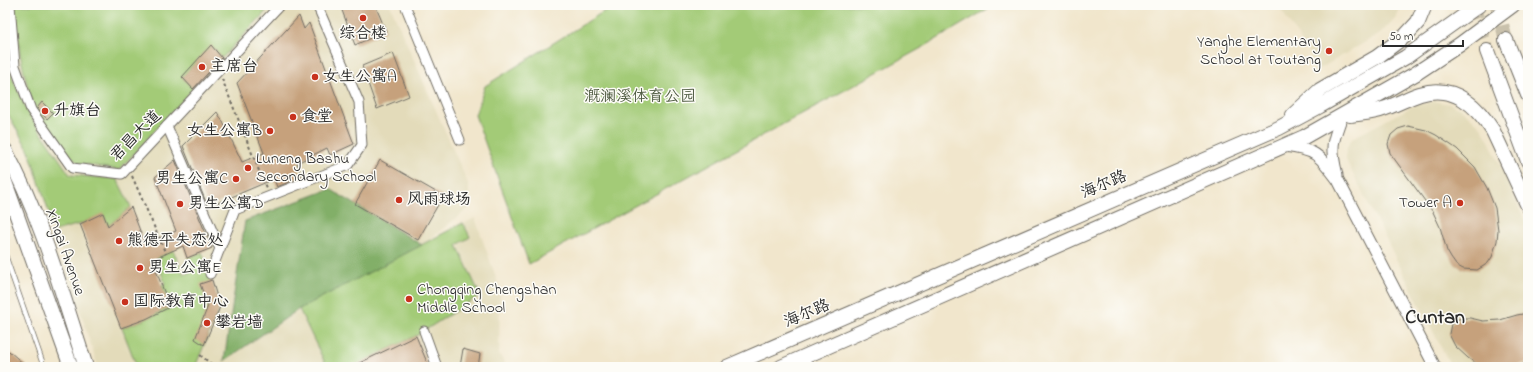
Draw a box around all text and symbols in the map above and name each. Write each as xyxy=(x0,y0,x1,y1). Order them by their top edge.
marker: 综合楼 xyxy=(358,13,368,23)
place label: 综合楼 xyxy=(339,22,387,46)
scale bar xyxy=(1383,22,1463,48)
text: 50 m xyxy=(1389,28,1413,46)
place label: Yanghe Elementary School at Toutang xyxy=(1197,30,1321,72)
marker: Yanghe Elementary School at Toutang xyxy=(1324,46,1334,56)
place label: 主席台 xyxy=(210,55,258,79)
marker: 主席台 xyxy=(197,62,207,72)
place label: 女生公寓A xyxy=(323,65,397,89)
marker: 女生公寓A xyxy=(310,72,320,82)
park label: 溉澜溪体育公园 xyxy=(584,85,696,109)
place label: 升旗台 xyxy=(53,99,101,123)
street label: 君昌大道 xyxy=(105,105,167,167)
place label: 食堂 xyxy=(301,105,333,129)
marker: 升旗台 xyxy=(40,106,50,116)
marker: 食堂 xyxy=(288,112,298,122)
place label: 女生公寓B xyxy=(187,119,262,143)
marker: 女生公寓B xyxy=(265,126,275,136)
place label: Luneng Bashu Secondary School xyxy=(256,147,376,189)
marker: Luneng Bashu Secondary School xyxy=(243,163,253,173)
street label: 海尔路 xyxy=(1077,165,1131,205)
place label: 男生公寓C xyxy=(155,167,228,191)
marker: 男生公寓C xyxy=(231,174,241,184)
place label: 风雨球场 xyxy=(407,188,471,212)
place label: Tower A xyxy=(1399,191,1452,215)
place label: 男生公寓D xyxy=(188,192,264,216)
marker: 风雨球场 xyxy=(394,195,404,205)
marker: Tower A xyxy=(1455,198,1465,208)
marker: 男生公寓D xyxy=(175,199,185,209)
street label: Xingai Avenue xyxy=(39,205,91,299)
place label: 熊德平失恋处 xyxy=(127,229,224,253)
marker: 熊德平失恋处 xyxy=(114,236,124,246)
place label: 男生公寓E xyxy=(148,256,222,280)
marker: 男生公寓E xyxy=(135,263,145,273)
place label: Chongqing Chengshan Middle School xyxy=(417,278,556,320)
place label: 国际教育中心 xyxy=(133,290,229,314)
marker: Chongqing Chengshan Middle School xyxy=(404,294,414,304)
street label: 海尔路 xyxy=(780,294,834,334)
marker: 国际教育中心 xyxy=(120,297,130,307)
district label: Cuntan xyxy=(1405,304,1465,333)
place label: 攀岩墙 xyxy=(215,311,263,335)
marker: 攀岩墙 xyxy=(202,318,212,328)

